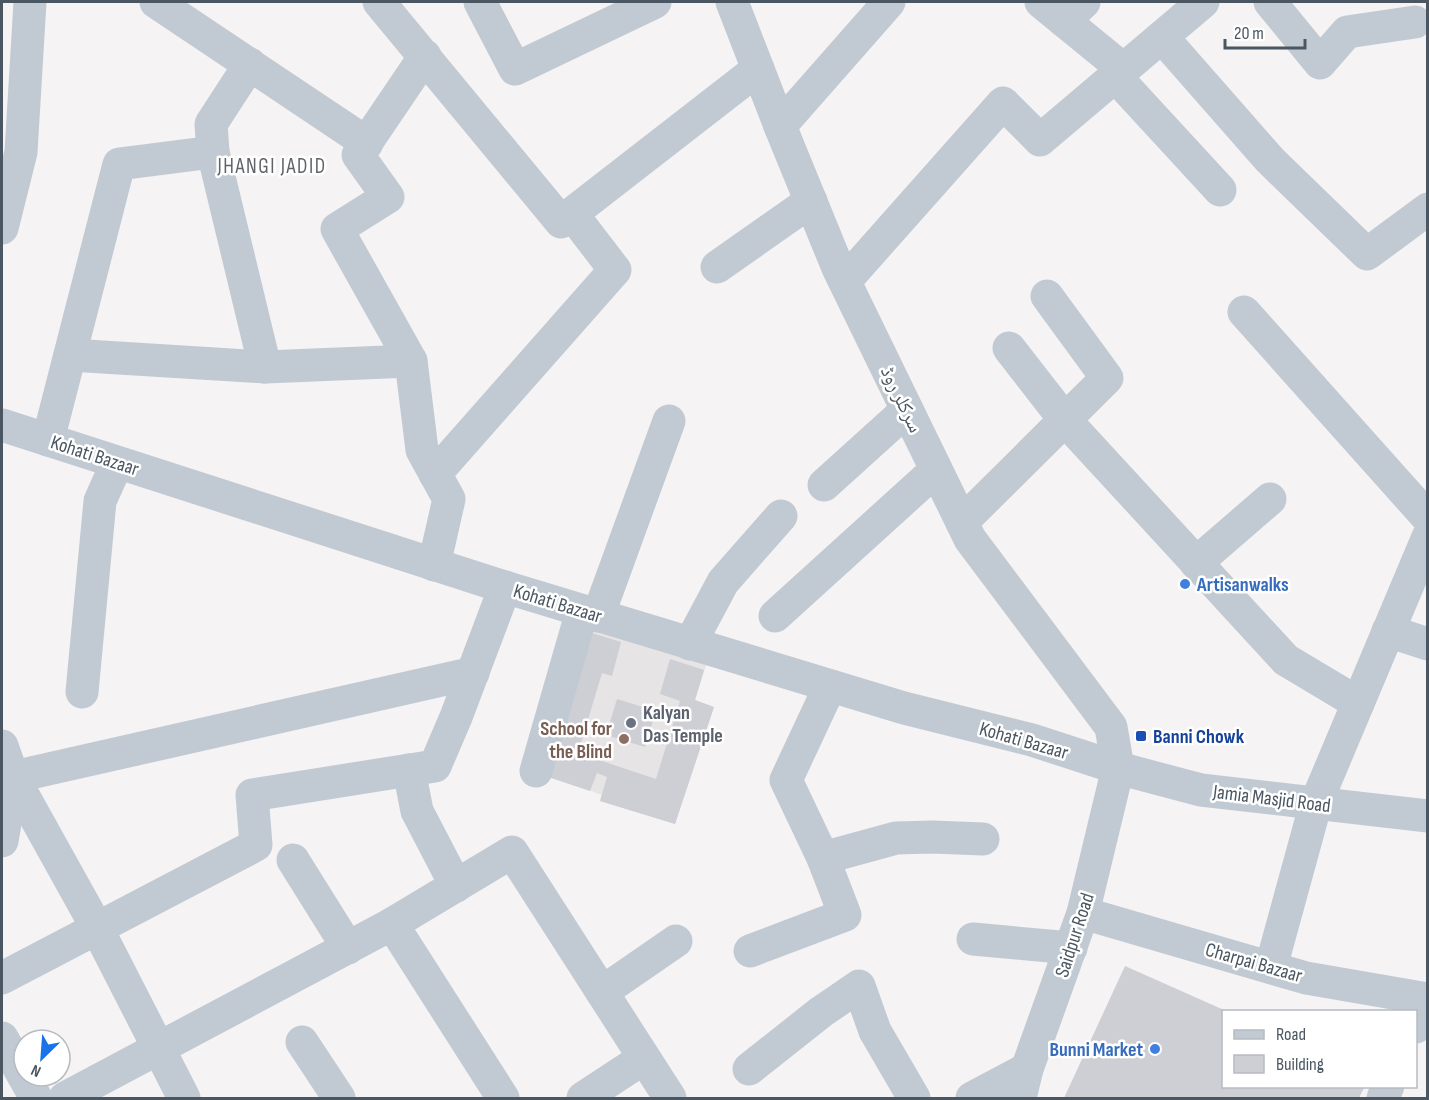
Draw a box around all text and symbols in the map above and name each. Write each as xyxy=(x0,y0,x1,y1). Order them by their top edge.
scale bar xyxy=(1225,12,1304,50)
text: 20 m xyxy=(1234,23,1264,44)
district label: JHANGI JADID xyxy=(217,154,326,179)
street label: سرکلر روڈ xyxy=(875,362,927,437)
street label: Kohati Bazaar xyxy=(48,430,142,482)
place label: Artisanwalks xyxy=(1196,573,1289,597)
marker: Artisanwalks xyxy=(1178,577,1192,591)
street label: Kohati Bazaar xyxy=(511,579,605,629)
place label: Kalyan Das Temple xyxy=(643,701,723,748)
marker: Kalyan Das Temple xyxy=(624,716,638,730)
place label: School for the Blind xyxy=(540,717,612,764)
street label: Kohati Bazaar xyxy=(977,717,1071,765)
place label: Banni Chowk xyxy=(1153,725,1245,749)
marker: Banni Chowk xyxy=(1134,729,1148,743)
marker: School for the Blind xyxy=(617,732,631,746)
street label: Jamia Masjid Road xyxy=(1211,780,1332,818)
street label: Saidpur Road xyxy=(1050,890,1100,980)
street label: Charpai Bazaar xyxy=(1203,938,1305,988)
legend xyxy=(1222,1010,1417,1088)
text: Road xyxy=(1276,1024,1306,1045)
north arrow xyxy=(12,1028,72,1088)
place label: Bunni Market xyxy=(1050,1038,1143,1062)
marker: Bunni Market xyxy=(1148,1042,1162,1056)
text: Building xyxy=(1276,1054,1324,1075)
text: N xyxy=(28,1060,44,1081)

